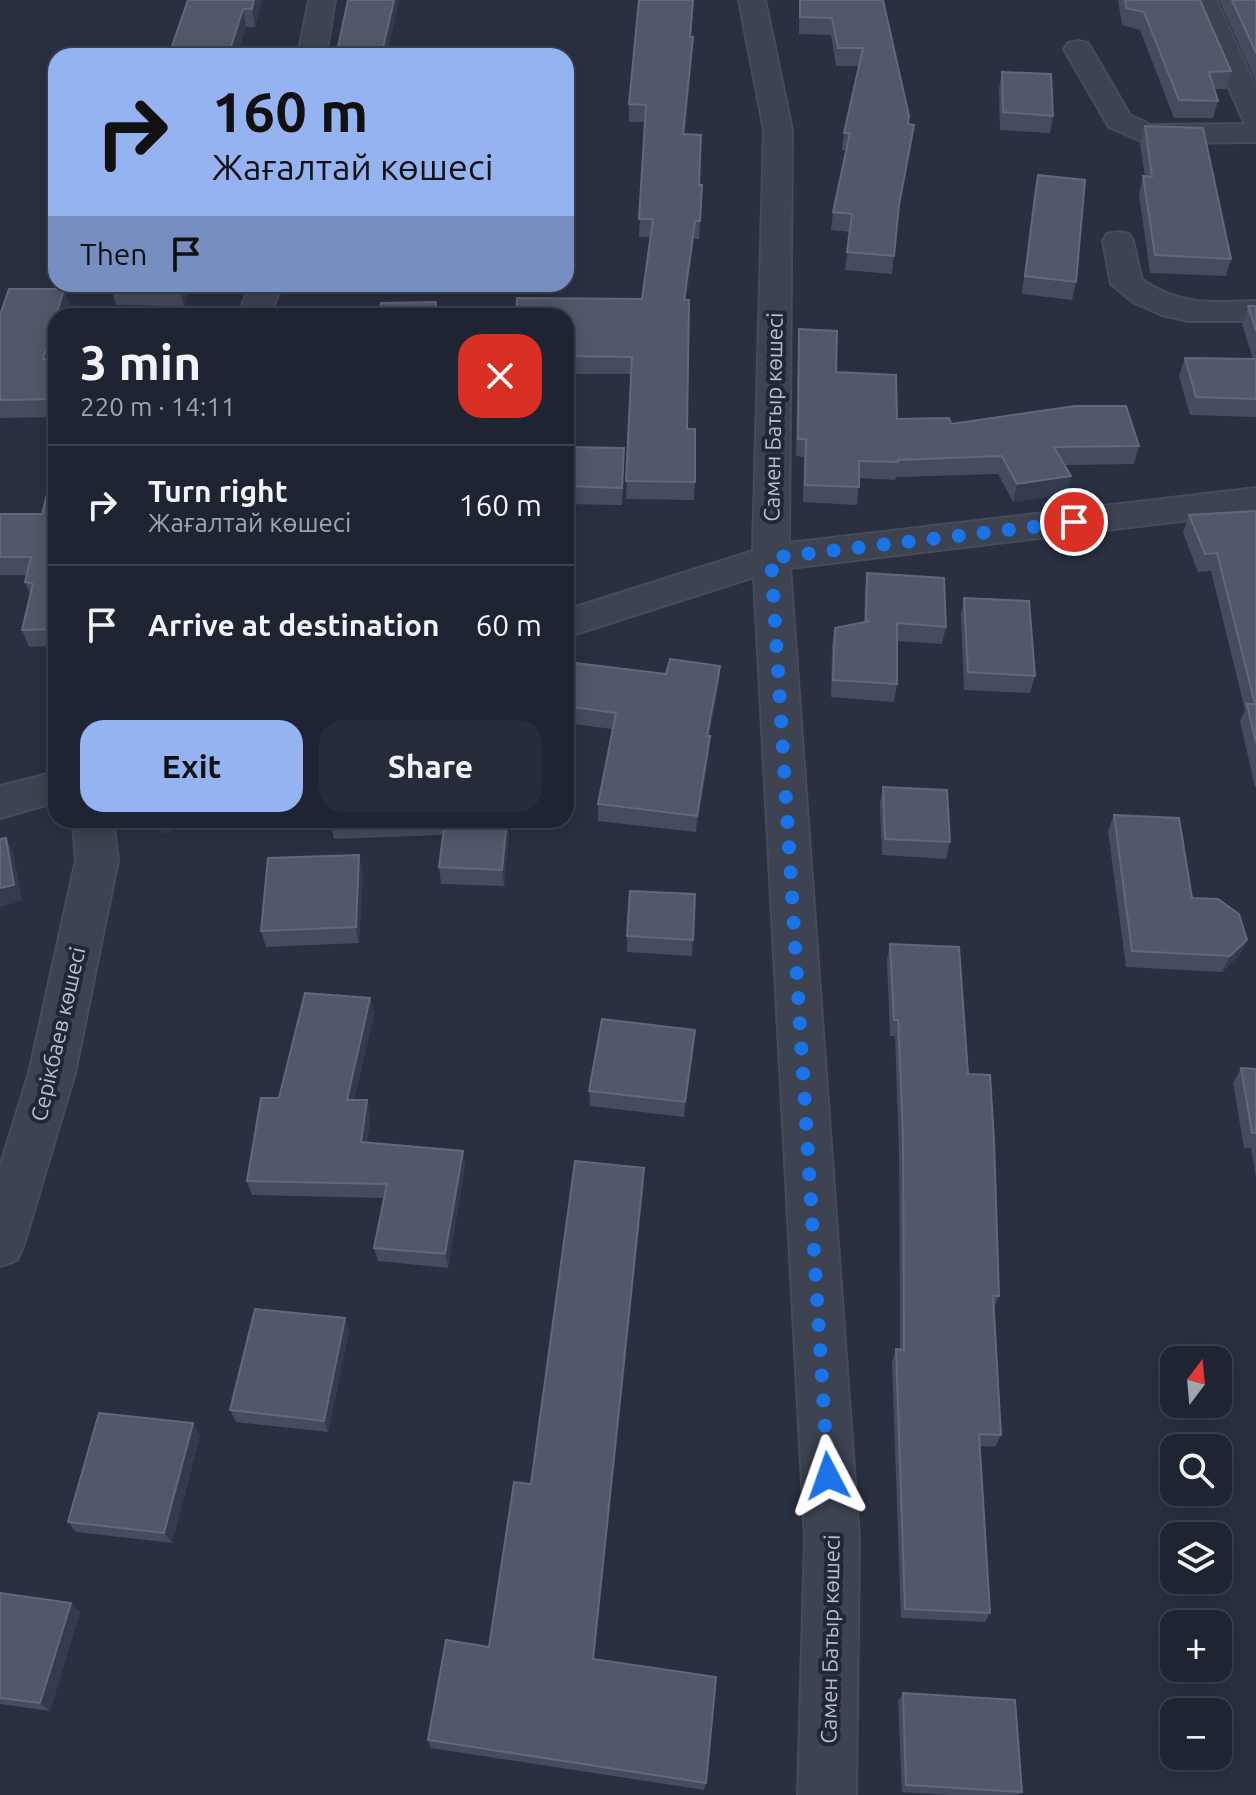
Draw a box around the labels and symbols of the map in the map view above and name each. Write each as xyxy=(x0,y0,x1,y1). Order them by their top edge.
street label: Самен Батыр көшесі xyxy=(758,312,787,522)
pin xyxy=(1040,488,1108,556)
street label: Серікбаев көшесі xyxy=(25,944,90,1123)
north arrow xyxy=(1160,1346,1232,1418)
position arrow xyxy=(786,1434,870,1518)
street label: Самен Батыр көшесі xyxy=(815,1534,844,1744)

